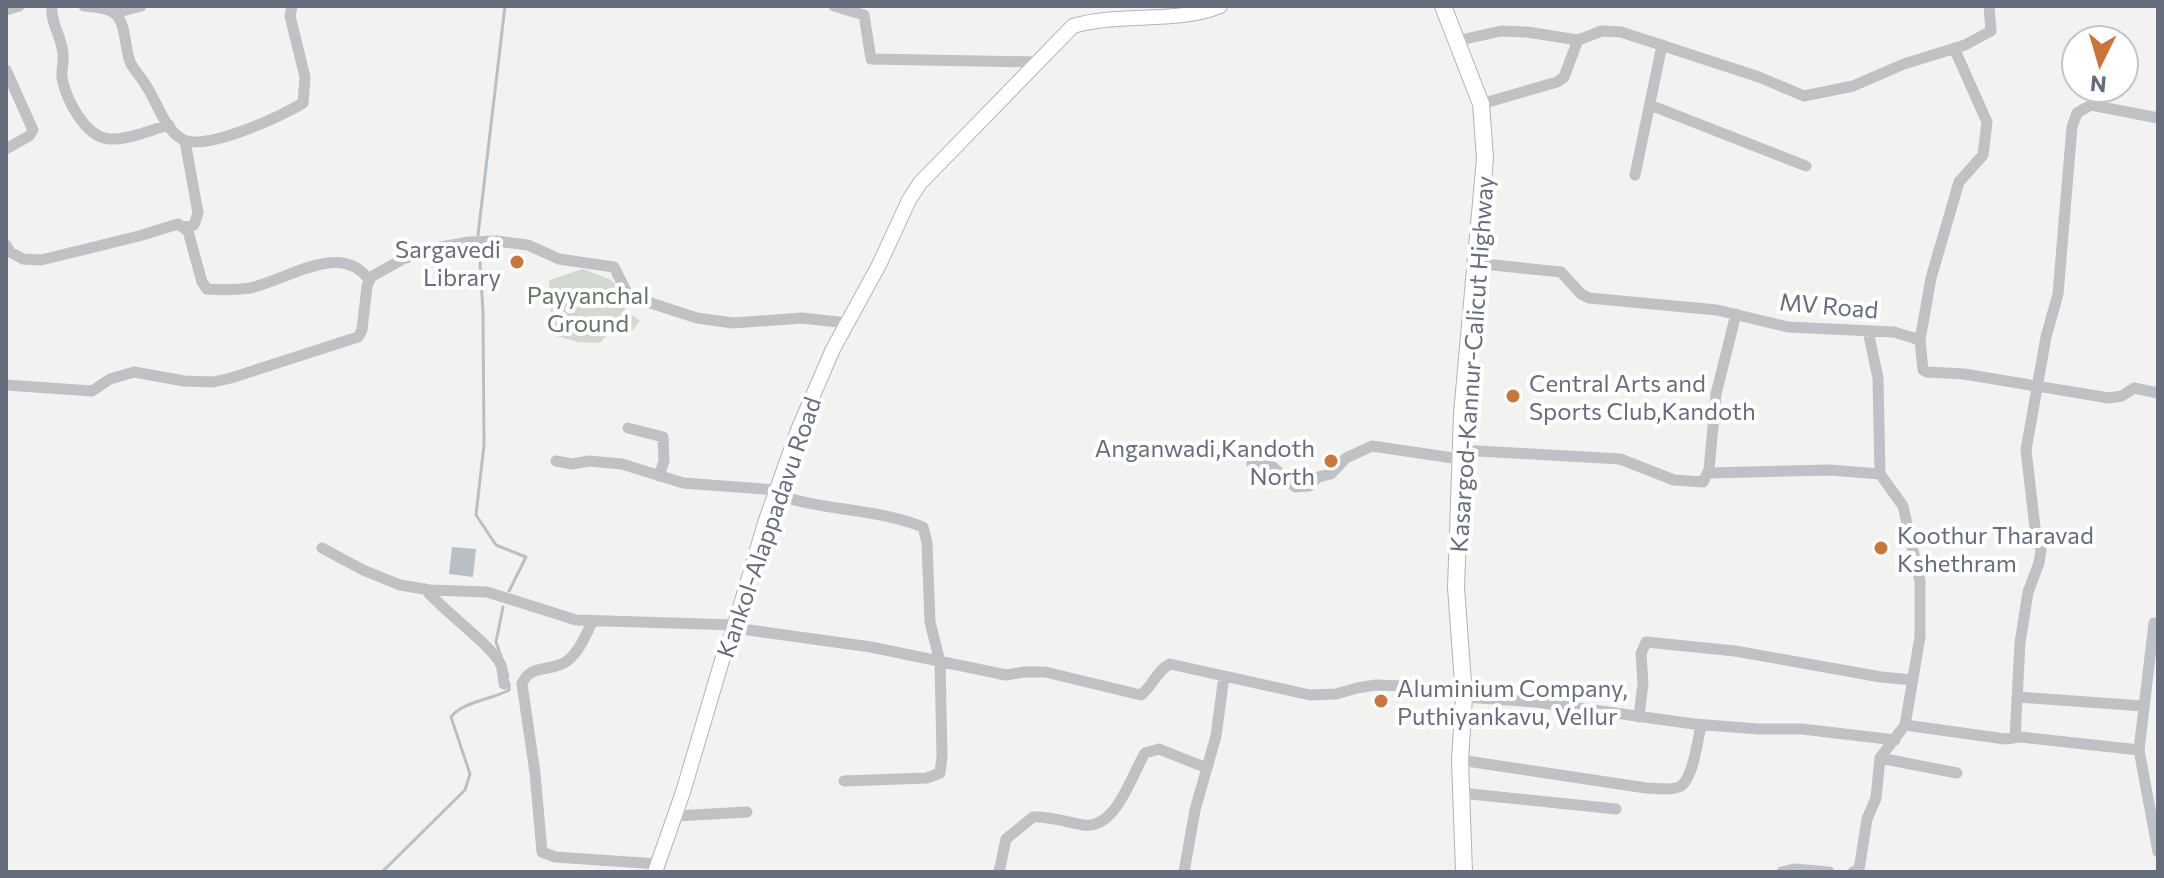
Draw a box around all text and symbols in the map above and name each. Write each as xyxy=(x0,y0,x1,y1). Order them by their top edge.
north arrow xyxy=(2060,24,2140,104)
text: N xyxy=(2089,70,2108,99)
street label: Kasargod-Kannur-Calicut Highway xyxy=(1443,175,1499,553)
place label: Sargavedi Library xyxy=(395,234,501,291)
marker: Sargavedi Library xyxy=(508,253,526,271)
park label: Payyanchal Ground xyxy=(527,280,649,337)
street label: MV Road xyxy=(1778,286,1880,324)
place label: Central Arts and Sports Club,Kandoth xyxy=(1529,368,1756,425)
marker: Central Arts and Sports Club,Kandoth xyxy=(1504,387,1522,405)
street label: Kankol-Alappadavu Road xyxy=(710,393,826,661)
place label: Anganwadi,Kandoth North xyxy=(1095,433,1315,490)
marker: Anganwadi,Kandoth North xyxy=(1322,452,1340,470)
place label: Koothur Tharavad Kshethram xyxy=(1897,520,2094,577)
marker: Koothur Tharavad Kshethram xyxy=(1872,539,1890,557)
place label: Aluminium Company, Puthiyankavu, Vellur xyxy=(1397,673,1628,730)
marker: Aluminium Company, Puthiyankavu, Vellur xyxy=(1372,692,1390,710)

